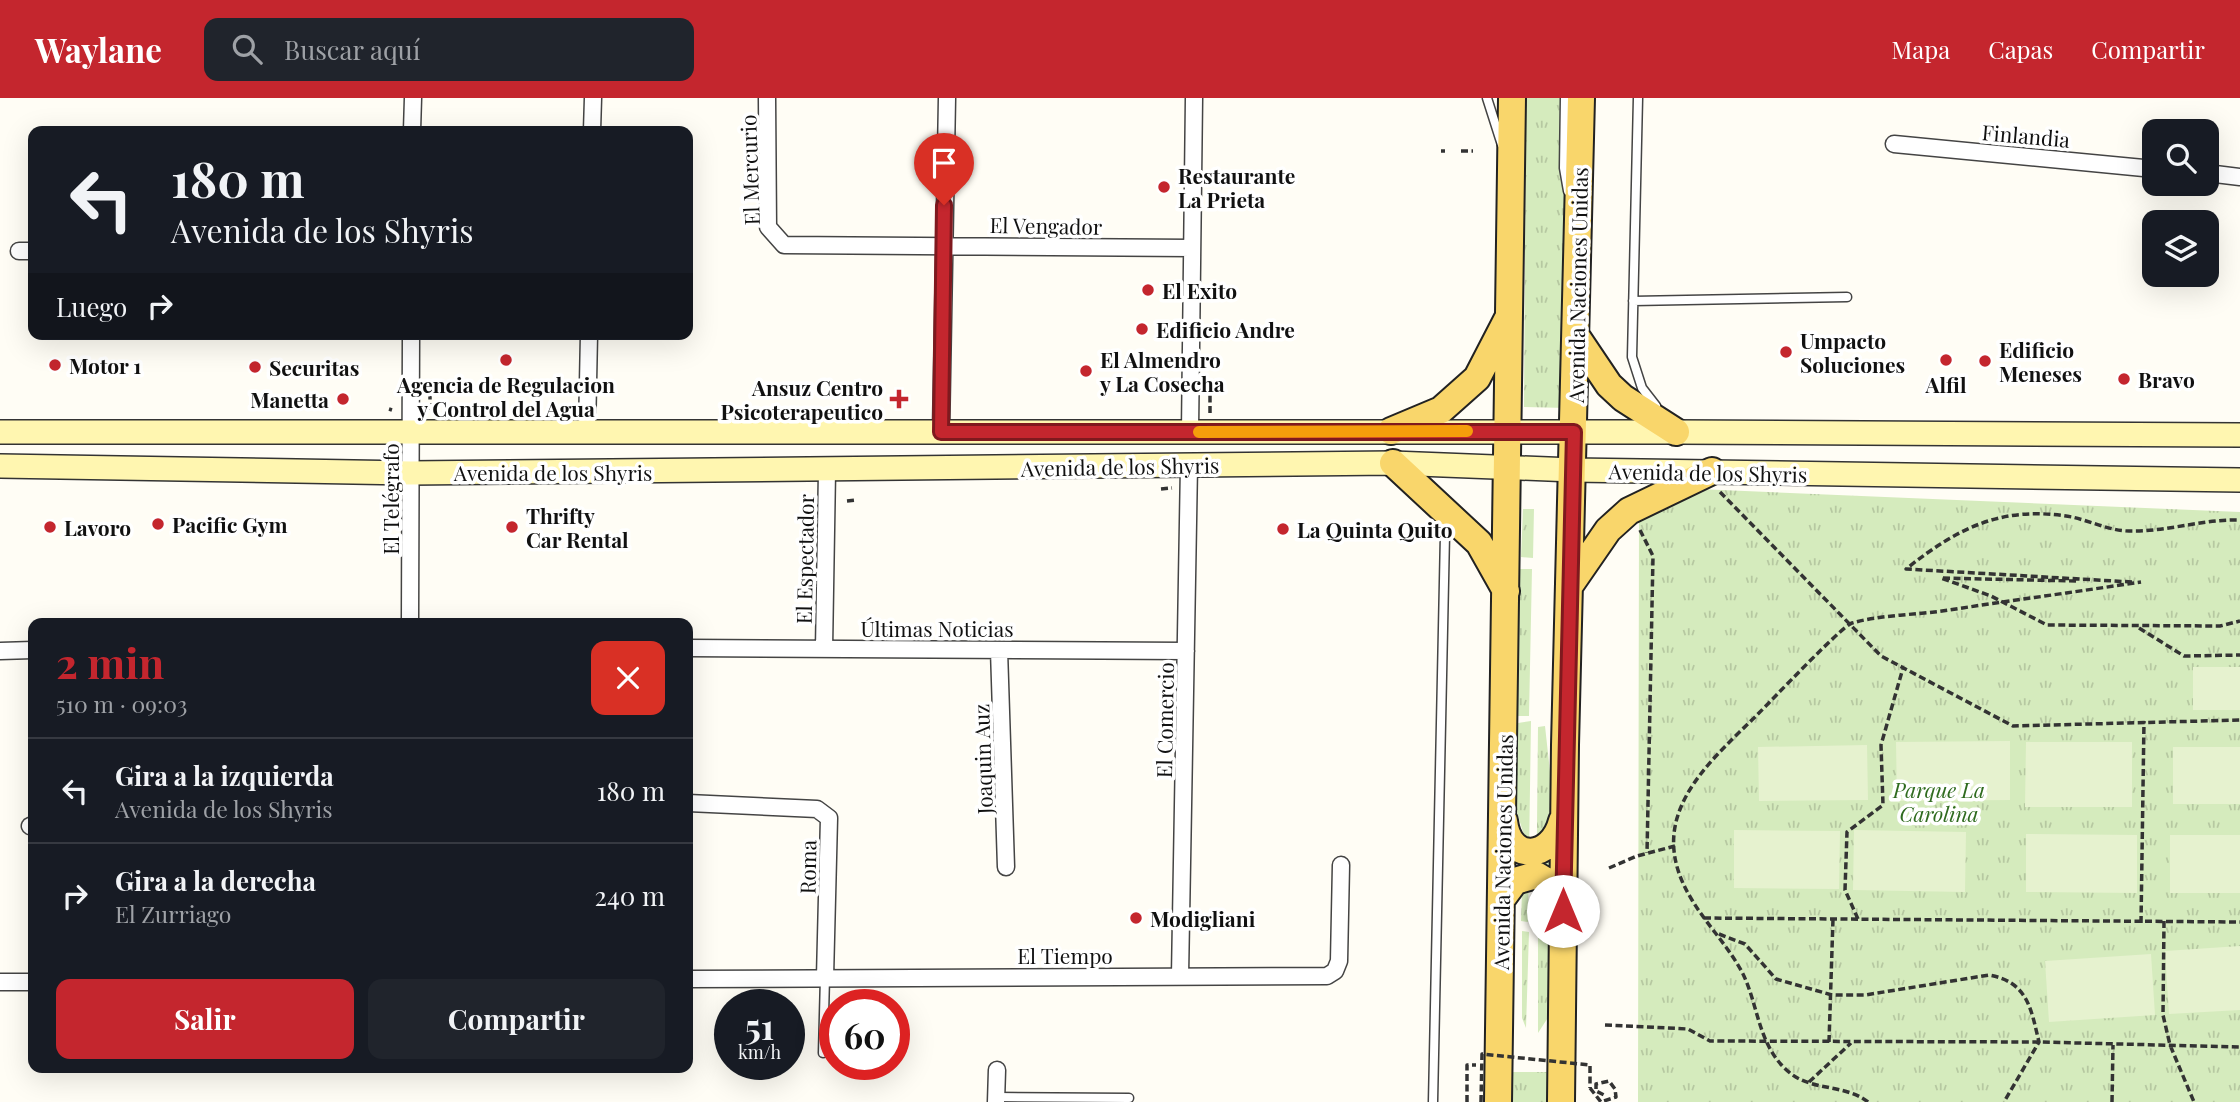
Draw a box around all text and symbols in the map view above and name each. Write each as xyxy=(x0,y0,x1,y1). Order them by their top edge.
search box xyxy=(204,18,694,81)
text: Waylane xyxy=(35,27,162,71)
icon: search xyxy=(228,30,266,68)
text: Buscar aquí xyxy=(284,32,420,67)
text: Mapa xyxy=(1892,33,1950,65)
text: Capas xyxy=(1988,33,2053,65)
text: Compartir xyxy=(2091,33,2205,65)
street label: El Mercurio xyxy=(733,114,765,226)
street label: Finlandia xyxy=(1981,117,2072,153)
map controls xyxy=(2142,119,2219,287)
button: search xyxy=(2142,119,2219,196)
pin xyxy=(914,133,974,205)
icon: arrive xyxy=(925,144,963,182)
text: 180 m xyxy=(171,145,305,210)
icon: left xyxy=(56,154,147,245)
place label: Restaurante La Prieta xyxy=(1178,161,1295,213)
street label: Avenida Naciones Unidas xyxy=(1561,167,1593,404)
marker: Restaurante La Prieta xyxy=(1156,179,1172,195)
text: Avenida de los Shyris xyxy=(171,208,474,251)
street label: El Vengador xyxy=(989,210,1103,240)
button: layers xyxy=(2142,210,2219,287)
place label: El Exito xyxy=(1162,276,1237,304)
marker: El Exito xyxy=(1140,282,1156,298)
icon: right xyxy=(141,287,179,325)
text: Luego xyxy=(56,289,127,324)
place label: Edificio Andre xyxy=(1156,315,1295,343)
marker: Edificio Andre xyxy=(1134,321,1150,337)
place label: Umpacto Soluciones xyxy=(1800,326,1905,378)
place label: Edificio Meneses xyxy=(1999,335,2082,387)
marker: Umpacto Soluciones xyxy=(1778,344,1794,360)
place label: El Almendro y La Cosecha xyxy=(1099,345,1225,397)
place label: Motor 1 xyxy=(69,351,141,379)
marker: Agencia de Regulacion y Control del Agua xyxy=(498,352,514,368)
marker: Alfil xyxy=(1938,352,1954,368)
place label: Securitas xyxy=(269,353,359,381)
marker: Edificio Meneses xyxy=(1977,353,1993,369)
marker: Motor 1 xyxy=(47,357,63,373)
marker: Securitas xyxy=(247,359,263,375)
marker: El Almendro y La Cosecha xyxy=(1078,363,1094,379)
place label: Bravo xyxy=(2138,365,2195,393)
place label: Agencia de Regulacion y Control del Agua xyxy=(396,370,615,422)
place label: Alfil xyxy=(1925,370,1967,398)
marker: Bravo xyxy=(2116,371,2132,387)
place label: Ansuz Centro Psicoterapeutico xyxy=(720,373,883,425)
place label: Manetta xyxy=(250,385,329,413)
marker: Ansuz Centro Psicoterapeutico xyxy=(889,389,909,409)
marker: Manetta xyxy=(335,391,351,407)
street label: El Telégrafo xyxy=(376,443,404,555)
street label: Avenida de los Shyris xyxy=(1019,450,1220,482)
street label: Avenida de los Shyris xyxy=(1607,456,1808,488)
street label: Avenida de los Shyris xyxy=(453,458,652,486)
street label: El Espectador xyxy=(789,493,819,624)
place label: Thrifty Car Rental xyxy=(526,501,629,553)
place label: Pacific Gym xyxy=(172,510,287,538)
place label: Lavoro xyxy=(64,513,131,541)
place label: La Quinta Quito xyxy=(1297,515,1453,543)
marker: Pacific Gym xyxy=(150,516,166,532)
marker: Lavoro xyxy=(42,519,58,535)
marker: Thrifty Car Rental xyxy=(504,519,520,535)
marker: La Quinta Quito xyxy=(1275,521,1291,537)
street label: Últimas Noticias xyxy=(860,614,1014,642)
text: 2 min xyxy=(56,634,164,690)
button: close xyxy=(591,641,665,715)
street label: El Comercio xyxy=(1149,662,1179,778)
text: 510 m · 09:03 xyxy=(56,688,187,719)
street label: Joaquin Auz xyxy=(966,703,998,816)
street label: Avenida Naciones Unidas xyxy=(1486,734,1518,971)
text: Gira a la izquierda xyxy=(115,758,334,793)
icon: left xyxy=(56,772,94,810)
text: 180 m xyxy=(597,773,665,808)
park label: Parque La Carolina xyxy=(1892,775,1985,827)
text: Avenida de los Shyris xyxy=(115,793,333,824)
street label: Roma xyxy=(793,839,821,894)
text: Gira a la derecha xyxy=(115,863,316,898)
position arrow xyxy=(1526,874,1600,948)
icon: right xyxy=(56,877,94,915)
text: 240 m xyxy=(595,878,665,913)
text: El Zurriago xyxy=(115,898,231,929)
place label: Modigliani xyxy=(1150,904,1256,932)
marker: Modigliani xyxy=(1128,910,1144,926)
street label: El Tiempo xyxy=(1017,941,1113,969)
button: Salir xyxy=(56,979,354,1059)
button: Compartir xyxy=(368,979,665,1059)
speed limit sign: 60 xyxy=(819,989,910,1080)
text: 51 xyxy=(745,1002,774,1049)
text: km/h xyxy=(738,1040,781,1064)

